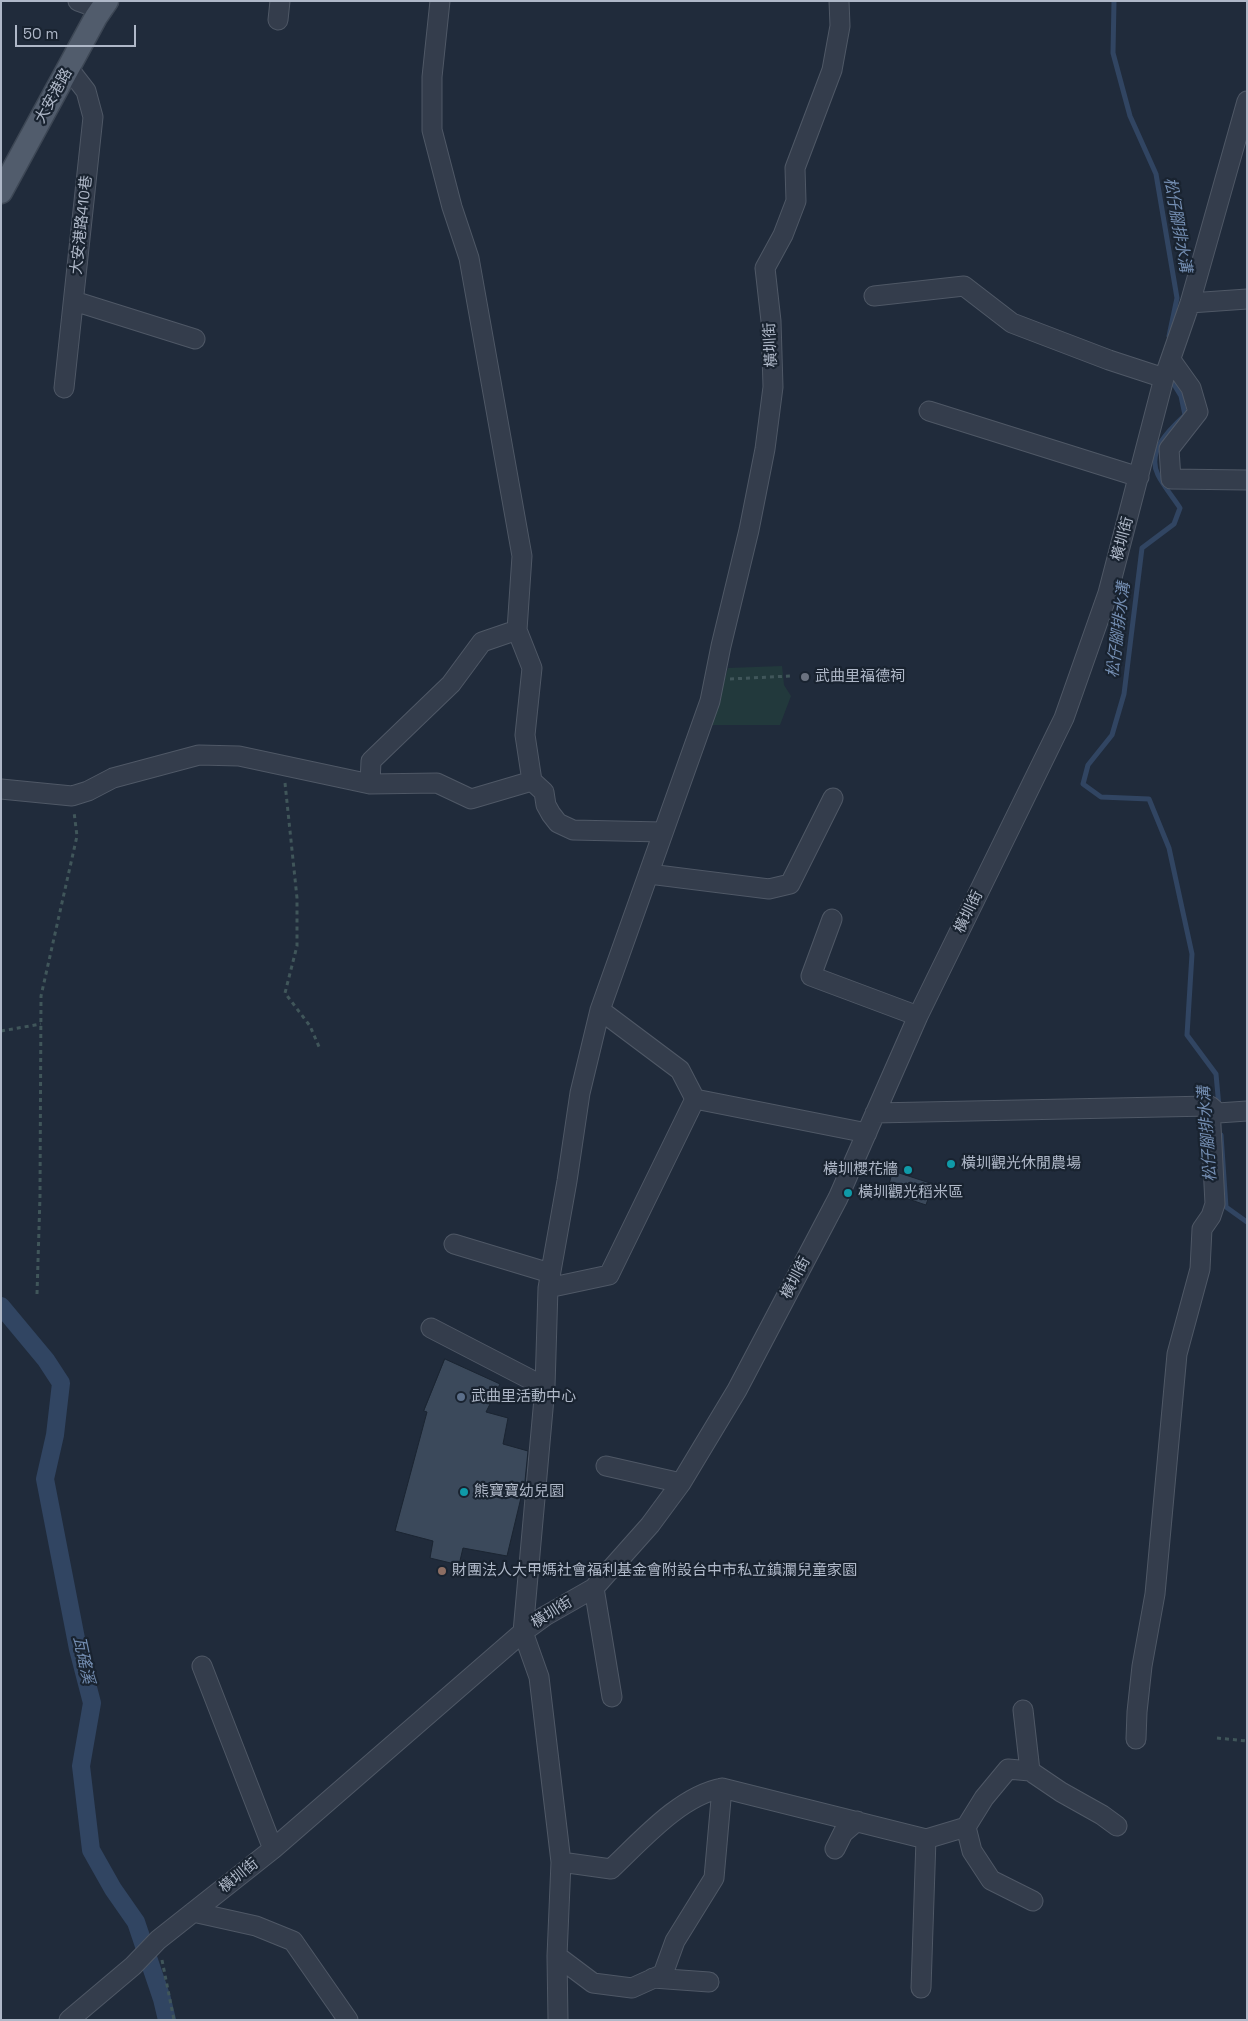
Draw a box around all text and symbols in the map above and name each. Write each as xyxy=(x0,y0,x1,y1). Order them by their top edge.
scale bar xyxy=(18,15,139,47)
text: 50 m xyxy=(23,24,58,43)
street label: 大安港路 xyxy=(32,65,76,127)
street label: 大安港路410巷 xyxy=(68,174,96,276)
water label: 松仔腳排水溝 xyxy=(1159,176,1195,274)
street label: 橫圳街 xyxy=(761,322,781,368)
street label: 橫圳街 xyxy=(1108,515,1138,563)
water label: 松仔腳排水溝 xyxy=(1104,581,1134,679)
place label: 武曲里福德祠 xyxy=(815,668,905,686)
marker: 武曲里福德祠 xyxy=(799,671,811,683)
street label: 橫圳街 xyxy=(951,888,987,936)
water label: 松仔腳排水溝 xyxy=(1195,1085,1221,1183)
place label: 橫圳觀光休閒農場 xyxy=(961,1155,1081,1173)
marker: 橫圳觀光休閒農場 xyxy=(945,1158,957,1170)
place label: 橫圳櫻花牆 xyxy=(823,1161,898,1179)
marker: 橫圳櫻花牆 xyxy=(902,1164,914,1176)
place label: 橫圳觀光稻米區 xyxy=(858,1184,963,1202)
marker: 橫圳觀光稻米區 xyxy=(842,1187,854,1199)
street label: 橫圳街 xyxy=(777,1254,815,1302)
place label: 武曲里活動中心 xyxy=(471,1388,576,1406)
marker: 武曲里活動中心 xyxy=(455,1391,467,1403)
place label: 熊寶寶幼兒園 xyxy=(474,1483,564,1501)
marker: 熊寶寶幼兒園 xyxy=(458,1486,470,1498)
place label: 財團法人大甲媽社會福利基金會附設台中市私立鎮瀾兒童家園 xyxy=(452,1562,857,1580)
marker: 財團法人大甲媽社會福利基金會附設台中市私立鎮瀾兒童家園 xyxy=(436,1565,448,1577)
street label: 橫圳街 xyxy=(528,1593,576,1633)
water label: 瓦磘溪 xyxy=(69,1635,97,1685)
street label: 橫圳街 xyxy=(216,1855,262,1897)

